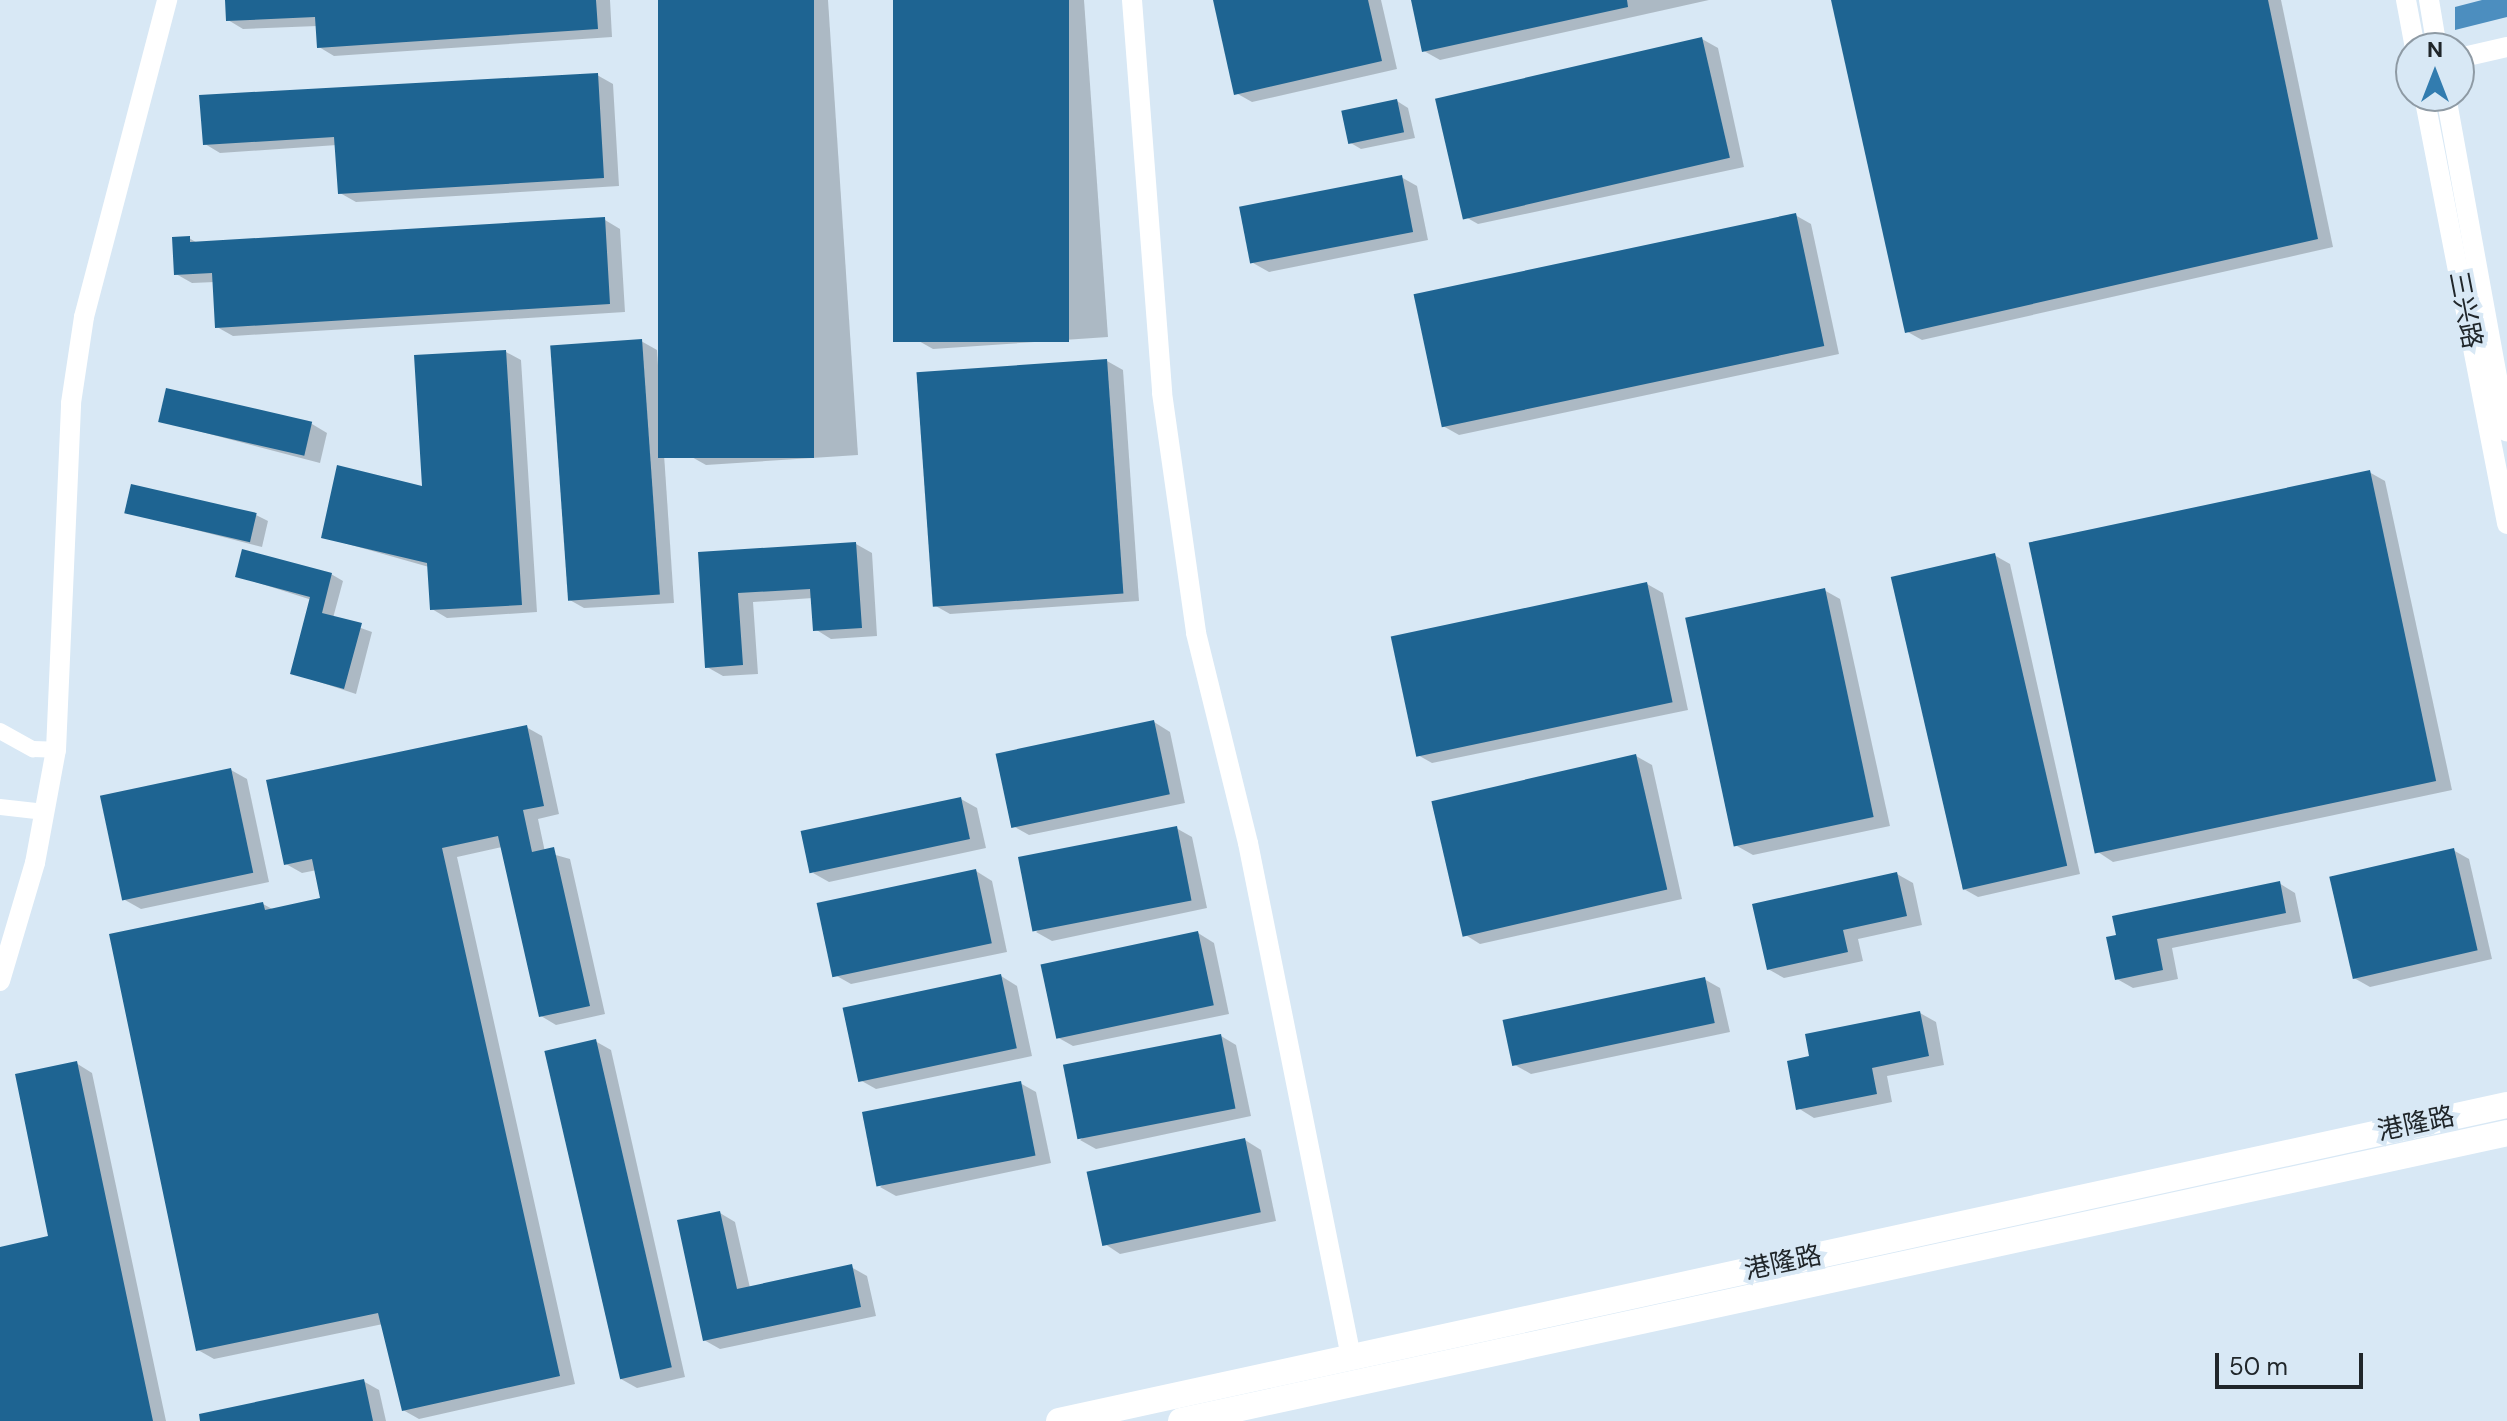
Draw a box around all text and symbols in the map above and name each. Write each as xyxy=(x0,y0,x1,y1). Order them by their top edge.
north arrow xyxy=(2395,32,2475,112)
text: N xyxy=(2427,35,2443,64)
street label: 三兴路 xyxy=(2442,269,2488,351)
street label: 港隆路 xyxy=(2375,1101,2457,1147)
street label: 港隆路 xyxy=(1742,1240,1824,1286)
scale bar xyxy=(2219,1337,2367,1387)
text: 50 m xyxy=(2229,1351,2288,1382)

